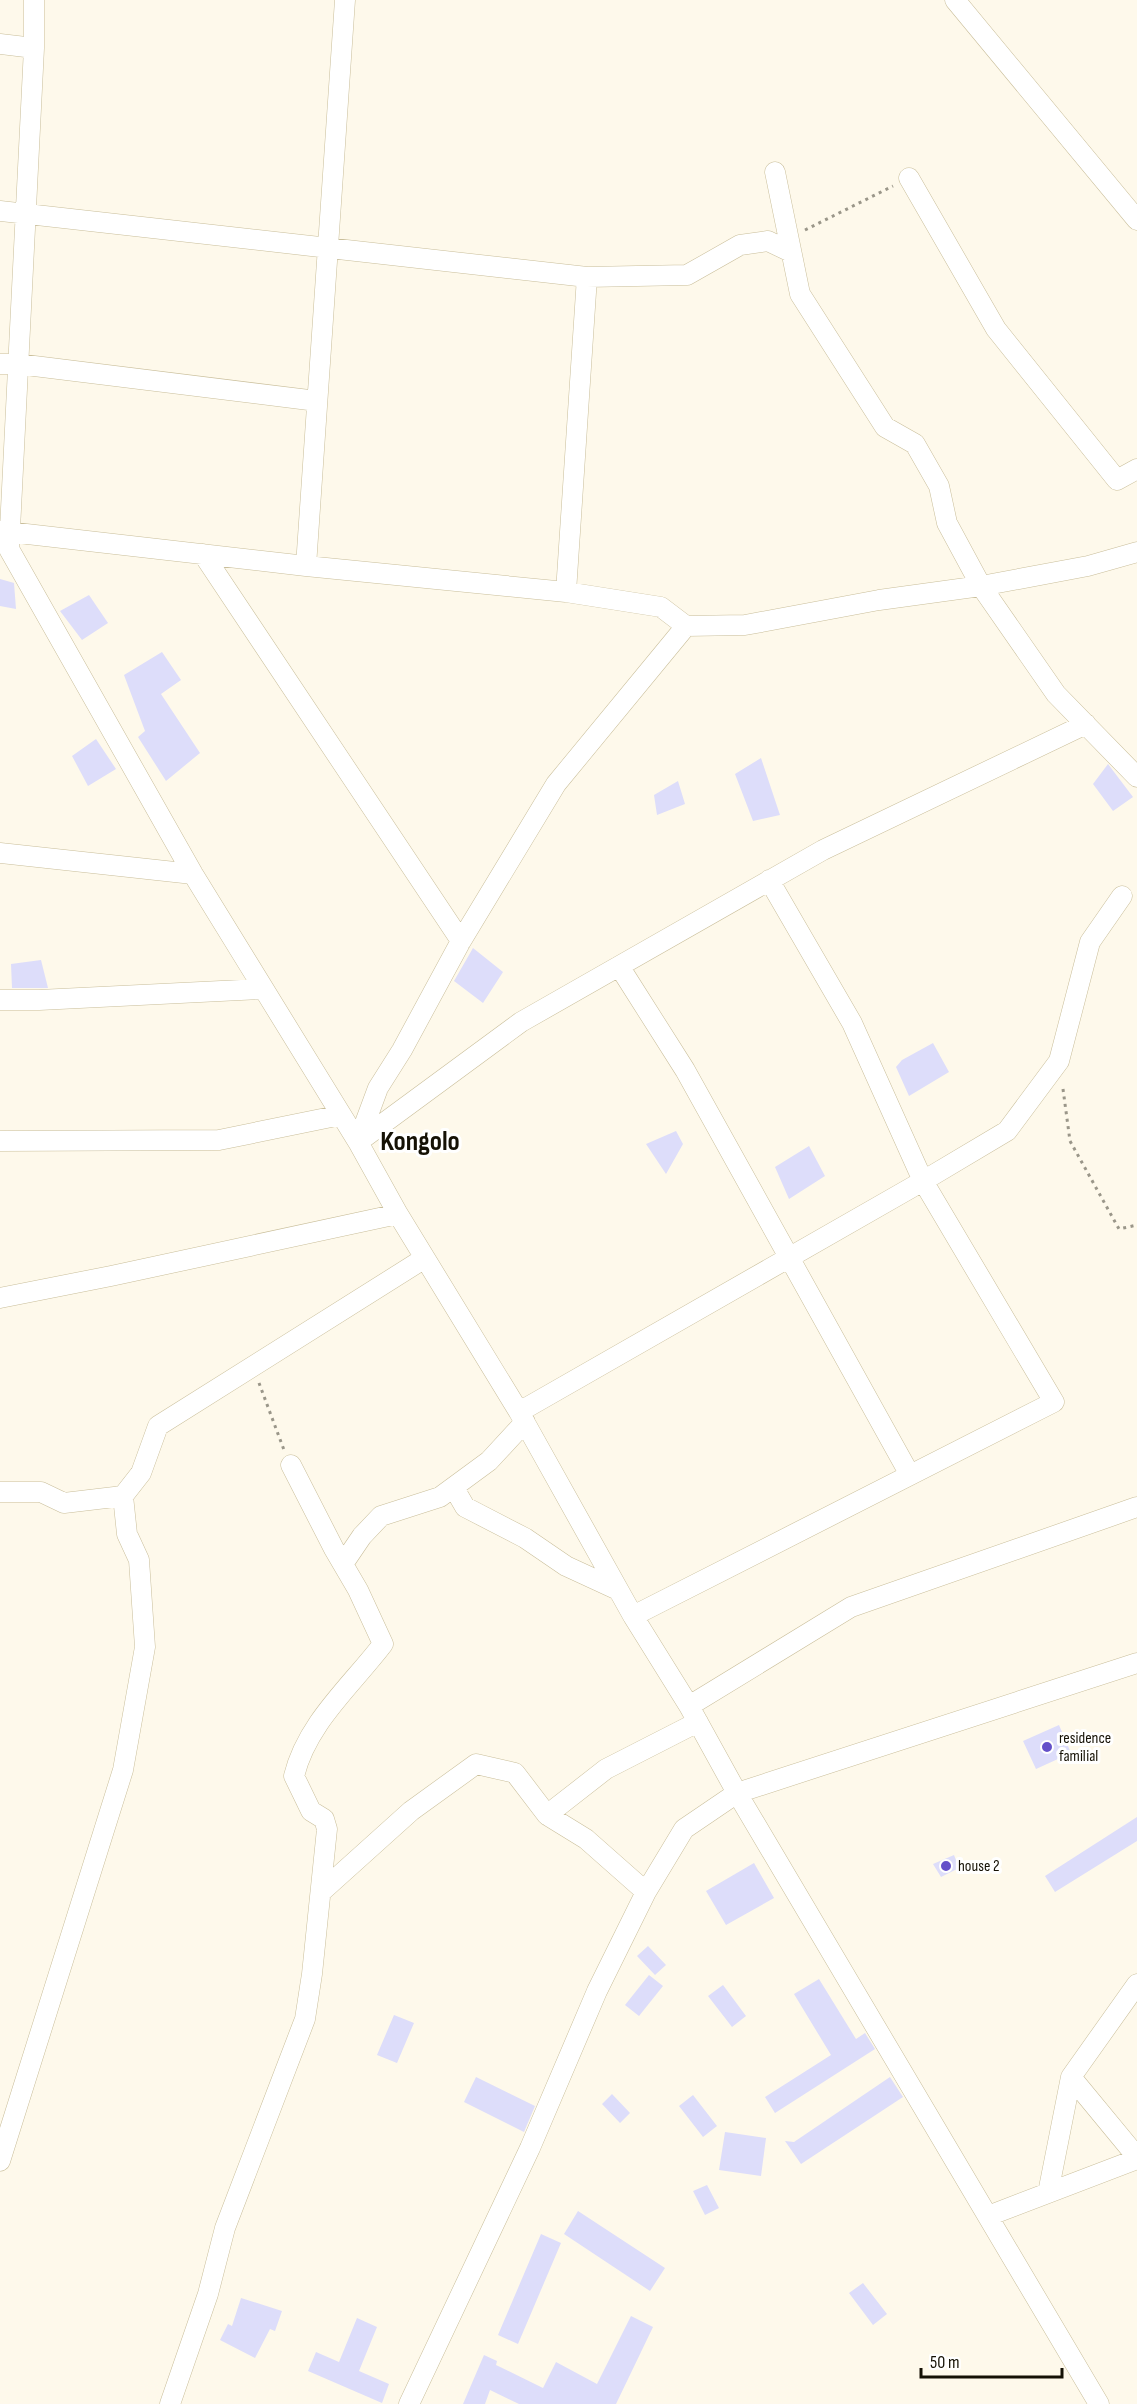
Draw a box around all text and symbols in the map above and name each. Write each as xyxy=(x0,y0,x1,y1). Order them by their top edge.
district label: Kongolo xyxy=(380,1125,460,1158)
place label: residence familial xyxy=(1059,1729,1111,1766)
marker: residence familial xyxy=(1040,1740,1054,1754)
place label: house 2 xyxy=(958,1857,1000,1876)
marker: house 2 xyxy=(939,1859,953,1873)
scale bar xyxy=(921,2341,1062,2379)
text: 50 m xyxy=(930,2352,960,2373)

